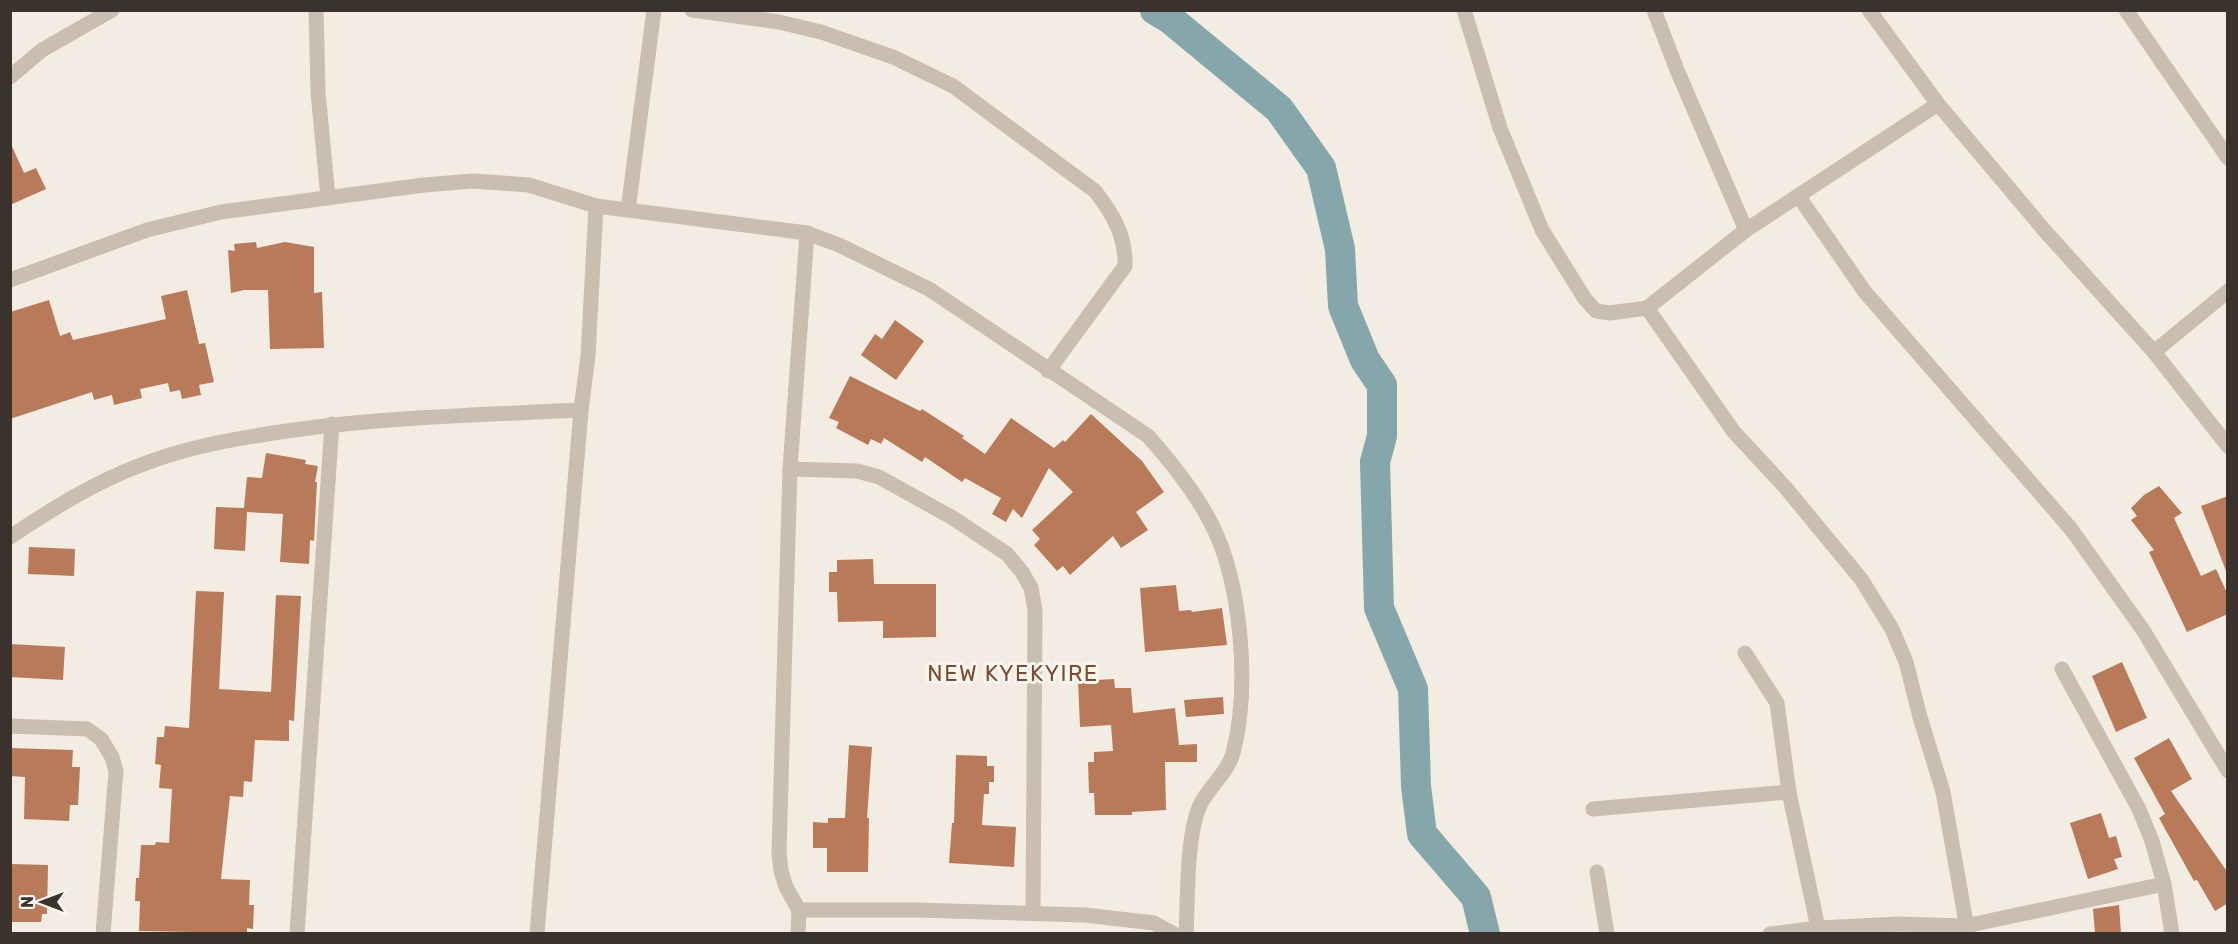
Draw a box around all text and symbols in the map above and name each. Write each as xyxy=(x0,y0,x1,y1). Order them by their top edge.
district label: NEW KYEKYIRE xyxy=(927,660,1099,687)
north arrow xyxy=(12,872,72,932)
text: N xyxy=(18,896,37,908)

